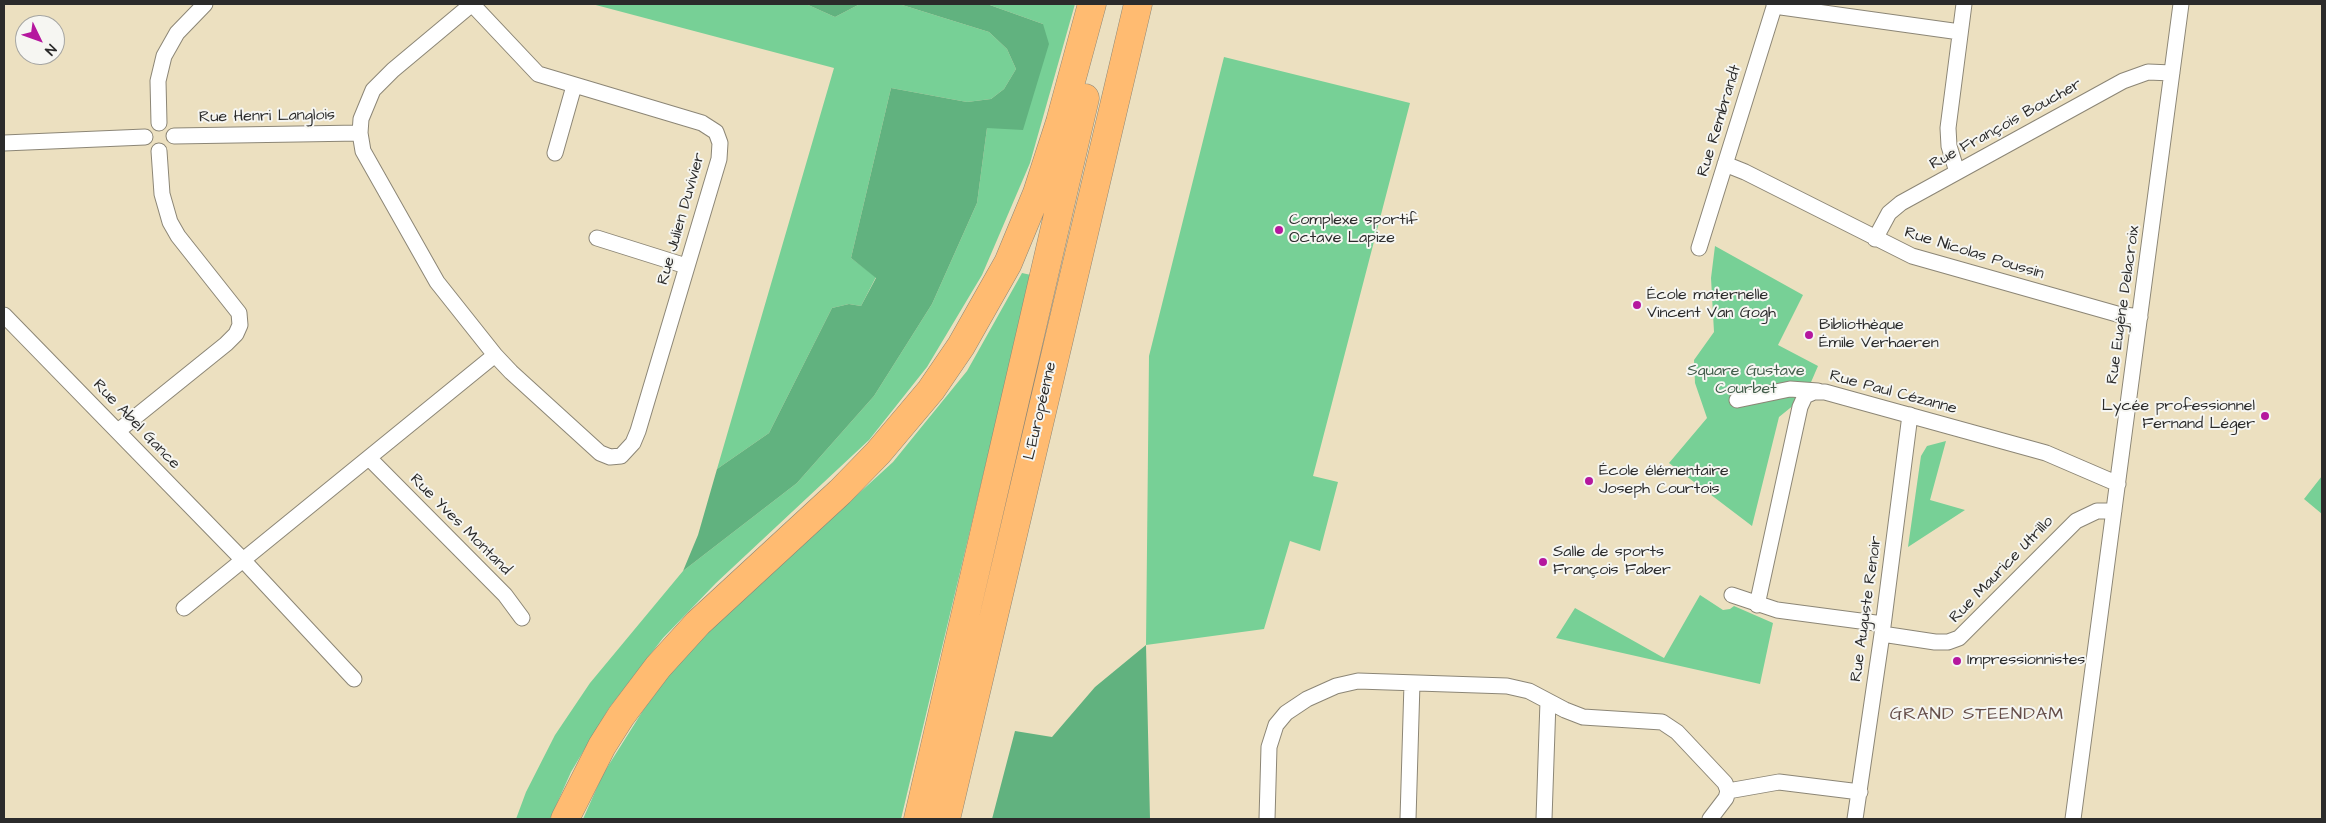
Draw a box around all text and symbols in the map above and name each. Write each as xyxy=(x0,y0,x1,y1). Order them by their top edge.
north arrow xyxy=(15,15,65,65)
text: N xyxy=(40,39,61,59)
street label: Rue Rembrandt xyxy=(1694,63,1746,179)
street label: Rue François Boucher xyxy=(1927,75,2085,175)
street label: Rue Henri Langlois xyxy=(199,106,335,128)
street label: Rue Julien Duvivier xyxy=(654,151,710,287)
place label: Complexe sportif Octave Lapize xyxy=(1289,211,1418,249)
marker: Complexe sportif Octave Lapize xyxy=(1273,224,1285,236)
street label: Rue Nicolas Poussin xyxy=(1902,224,2046,284)
street label: Rue Eugène Delacroix xyxy=(2103,225,2145,385)
place label: École maternelle Vincent Van Gogh xyxy=(1647,286,1776,324)
marker: École maternelle Vincent Van Gogh xyxy=(1631,299,1643,311)
place label: Bibliothèque Émile Verhaeren xyxy=(1819,316,1939,354)
marker: Bibliothèque Émile Verhaeren xyxy=(1803,329,1815,341)
street label: L'Européenne xyxy=(1020,360,1062,462)
park label: Square Gustave Courbet xyxy=(1687,362,1805,400)
street label: Rue Paul Cézanne xyxy=(1827,367,1959,419)
street label: Rue Abel Gance xyxy=(88,376,184,474)
place label: Lycée professionnel Fernand Léger xyxy=(2102,397,2255,435)
marker: Lycée professionnel Fernand Léger xyxy=(2259,410,2271,422)
place label: École élémentaire Joseph Courtois xyxy=(1599,462,1729,500)
street label: Rue Yves Montand xyxy=(405,470,515,580)
marker: École élémentaire Joseph Courtois xyxy=(1583,475,1595,487)
street label: Rue Maurice Utrillo xyxy=(1946,513,2058,627)
street label: Rue Auguste Renoir xyxy=(1847,535,1887,683)
place label: Salle de sports François Faber xyxy=(1553,543,1671,581)
marker: Salle de sports François Faber xyxy=(1537,556,1549,568)
place label: Impressionnistes xyxy=(1967,651,2085,671)
marker: Impressionnistes xyxy=(1951,655,1963,667)
district label: GRAND STEENDAM xyxy=(1888,704,2066,726)

